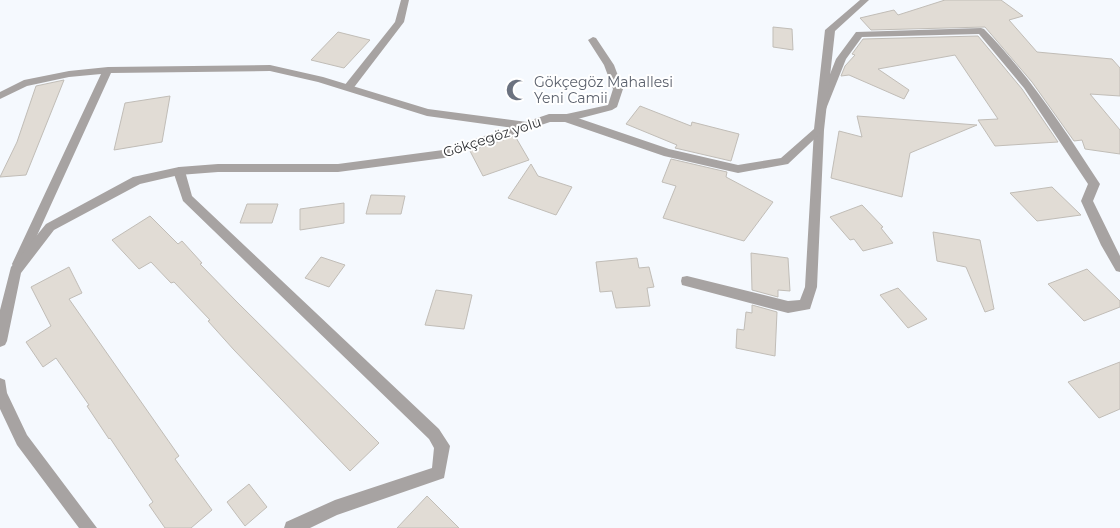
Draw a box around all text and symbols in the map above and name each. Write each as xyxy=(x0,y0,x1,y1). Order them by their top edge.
place label: Gökçegöz Mahallesi Yeni Camii xyxy=(534,73,673,107)
mosque icon: Gökçegöz Mahallesi Yeni Camii xyxy=(504,77,530,103)
street label: Gökçegöz yolu xyxy=(441,113,543,161)

